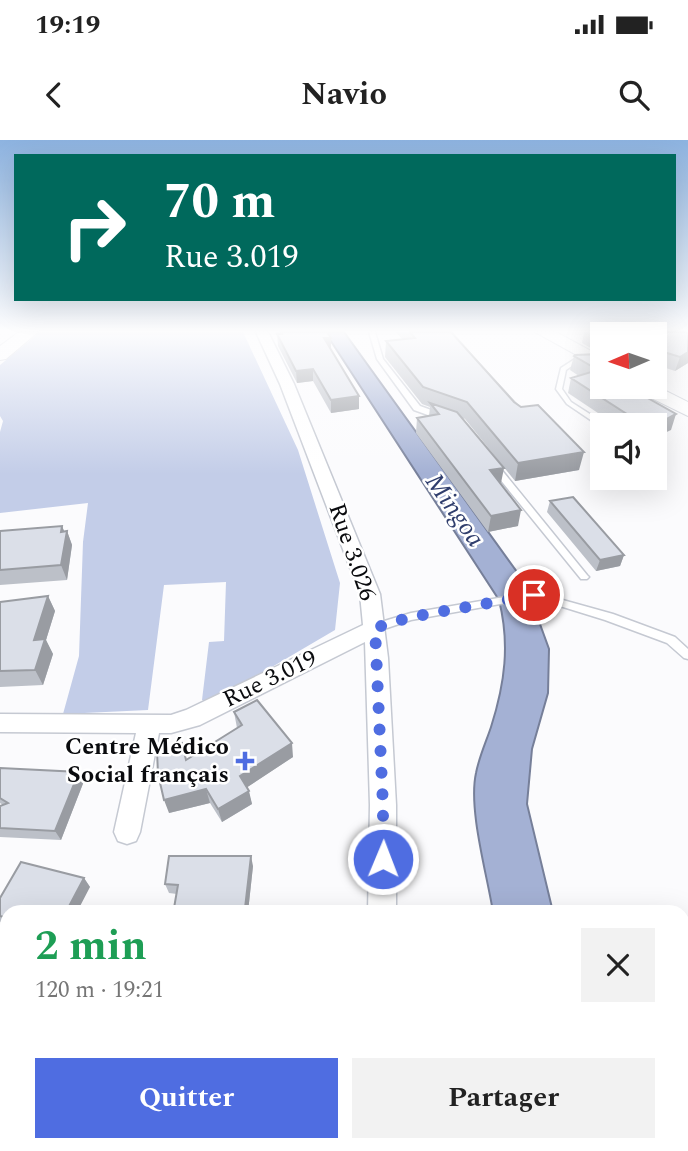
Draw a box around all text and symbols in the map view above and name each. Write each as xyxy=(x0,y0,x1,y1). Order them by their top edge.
text: 19:19 xyxy=(35,5,100,45)
text: Navio xyxy=(301,70,387,119)
icon: back xyxy=(35,76,73,114)
icon: search xyxy=(615,76,653,114)
text: 70 m xyxy=(164,165,275,240)
icon: right xyxy=(49,182,140,273)
text: Rue 3.019 xyxy=(164,233,299,282)
north arrow xyxy=(590,322,667,399)
map controls xyxy=(590,322,667,490)
button: sound xyxy=(590,413,667,490)
water label: Mingoa xyxy=(415,465,495,555)
street label: Rue 3.026 xyxy=(319,498,385,606)
pin xyxy=(504,565,564,625)
icon: arrive xyxy=(515,576,553,614)
street label: Rue 3.019 xyxy=(217,641,323,717)
place label: Centre Médico Social français xyxy=(65,729,229,793)
marker: Centre Médico Social français xyxy=(235,751,255,771)
position arrow xyxy=(346,822,420,896)
text: 2 min xyxy=(35,915,147,978)
button: close xyxy=(581,928,655,1002)
text: 120 m · 19:21 xyxy=(35,973,164,1008)
button: Quitter xyxy=(35,1058,338,1138)
button: Partager xyxy=(352,1058,655,1138)

